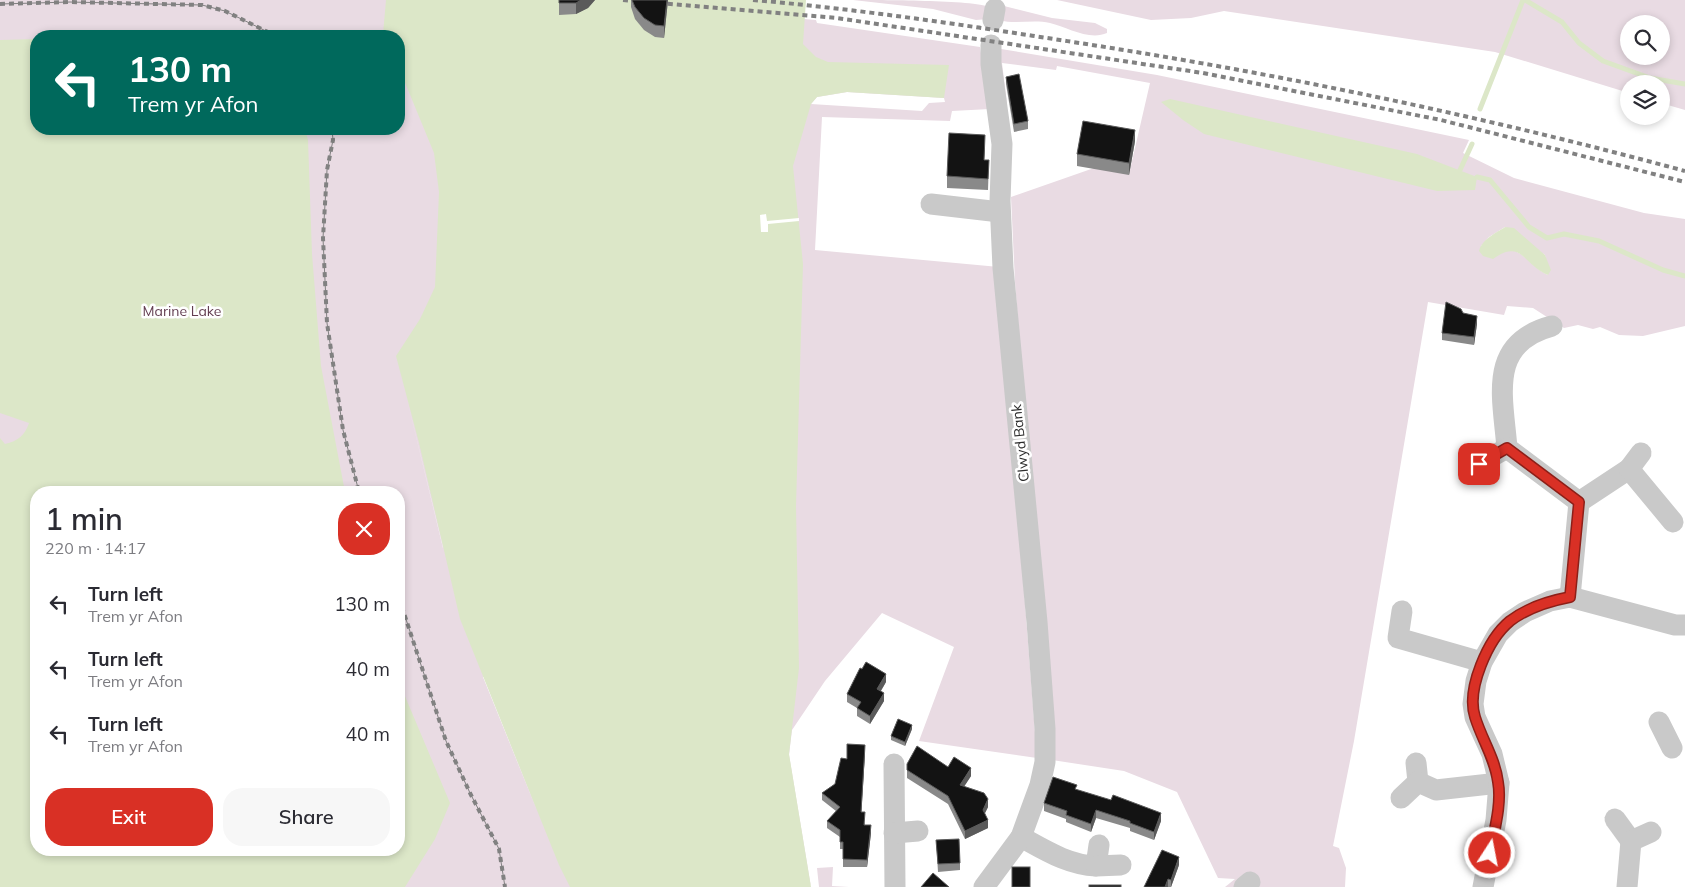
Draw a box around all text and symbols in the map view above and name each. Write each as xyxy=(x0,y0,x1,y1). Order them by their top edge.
map controls xyxy=(1620,15,1670,125)
button: search xyxy=(1620,15,1670,65)
text: 130 m xyxy=(128,47,232,91)
icon: left xyxy=(45,50,110,115)
button: layers xyxy=(1620,75,1670,125)
text: Trem yr Afon xyxy=(128,90,258,118)
park label: Marine Lake xyxy=(143,302,221,320)
street label: Clwyd Bank xyxy=(1007,403,1033,483)
pin xyxy=(1458,443,1500,485)
icon: arrive xyxy=(1465,450,1493,478)
text: 1 min xyxy=(45,500,123,538)
button: close xyxy=(338,503,390,555)
text: 220 m · 14:17 xyxy=(45,538,146,558)
text: Turn left xyxy=(88,582,163,606)
icon: left xyxy=(45,590,73,618)
text: 130 m xyxy=(334,592,390,616)
text: Trem yr Afon xyxy=(88,606,183,626)
text: Turn left xyxy=(88,647,163,671)
icon: left xyxy=(45,655,73,683)
text: 40 m xyxy=(346,657,390,681)
text: Trem yr Afon xyxy=(88,671,183,691)
text: Turn left xyxy=(88,712,163,736)
icon: left xyxy=(45,720,73,748)
text: 40 m xyxy=(346,722,390,746)
text: Trem yr Afon xyxy=(88,736,183,756)
button: Exit xyxy=(45,788,213,846)
button: Share xyxy=(223,788,390,846)
position arrow xyxy=(1463,826,1515,878)

